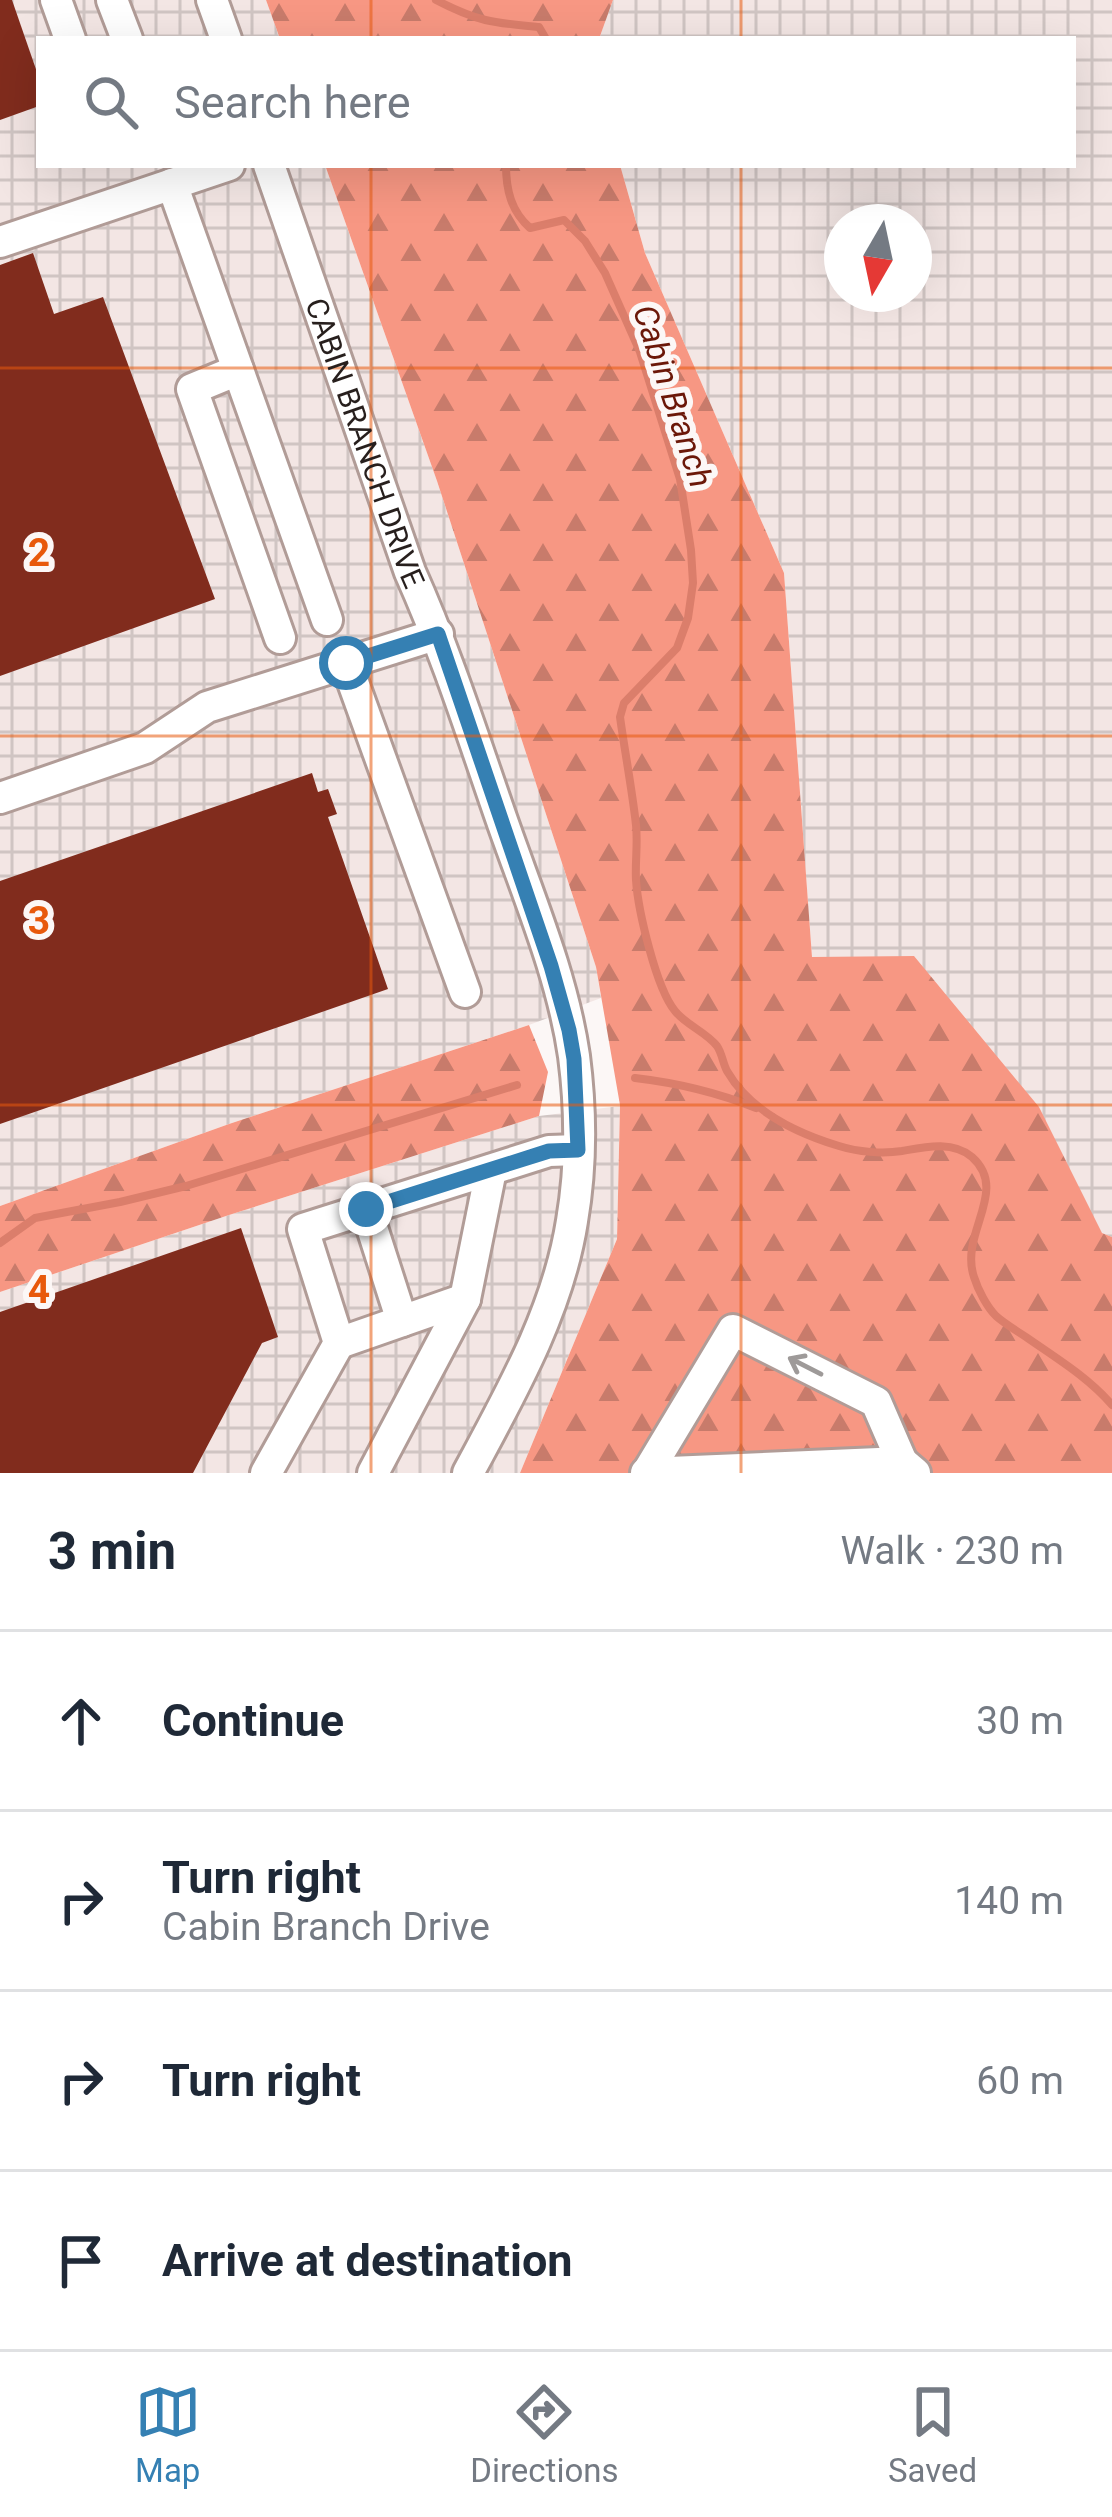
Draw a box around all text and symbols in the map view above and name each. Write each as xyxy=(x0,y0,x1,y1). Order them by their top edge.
search box xyxy=(36,36,1076,168)
icon: search xyxy=(78,69,144,135)
text: Search here xyxy=(174,76,411,129)
north arrow xyxy=(824,204,932,312)
street label: CABIN BRANCH DRIVE xyxy=(299,293,432,593)
water label: Cabin Branch xyxy=(625,300,721,492)
text: 2 xyxy=(28,530,50,576)
route start xyxy=(319,636,373,690)
text: 3 xyxy=(28,898,50,944)
route end xyxy=(339,1182,393,1236)
text: 4 xyxy=(28,1267,50,1313)
one-way arrow xyxy=(787,1353,823,1376)
text: 3 min xyxy=(48,1522,176,1581)
text: Walk · 230 m xyxy=(840,1528,1064,1574)
icon: ahead xyxy=(48,1688,114,1754)
text: Continue xyxy=(162,1694,344,1747)
text: 30 m xyxy=(976,1698,1064,1744)
text: Turn right xyxy=(162,1851,361,1904)
icon: right xyxy=(48,1868,114,1934)
text: 140 m xyxy=(954,1878,1064,1924)
text: Cabin Branch Drive xyxy=(162,1904,490,1950)
icon: right xyxy=(48,2048,114,2114)
text: Turn right xyxy=(162,2054,361,2107)
text: 60 m xyxy=(976,2058,1064,2104)
icon: arrive xyxy=(48,2228,114,2294)
text: Arrive at destination xyxy=(162,2234,573,2287)
tab: Map xyxy=(135,2379,201,2490)
tab: Directions xyxy=(470,2379,619,2490)
tab: Saved xyxy=(888,2379,977,2490)

